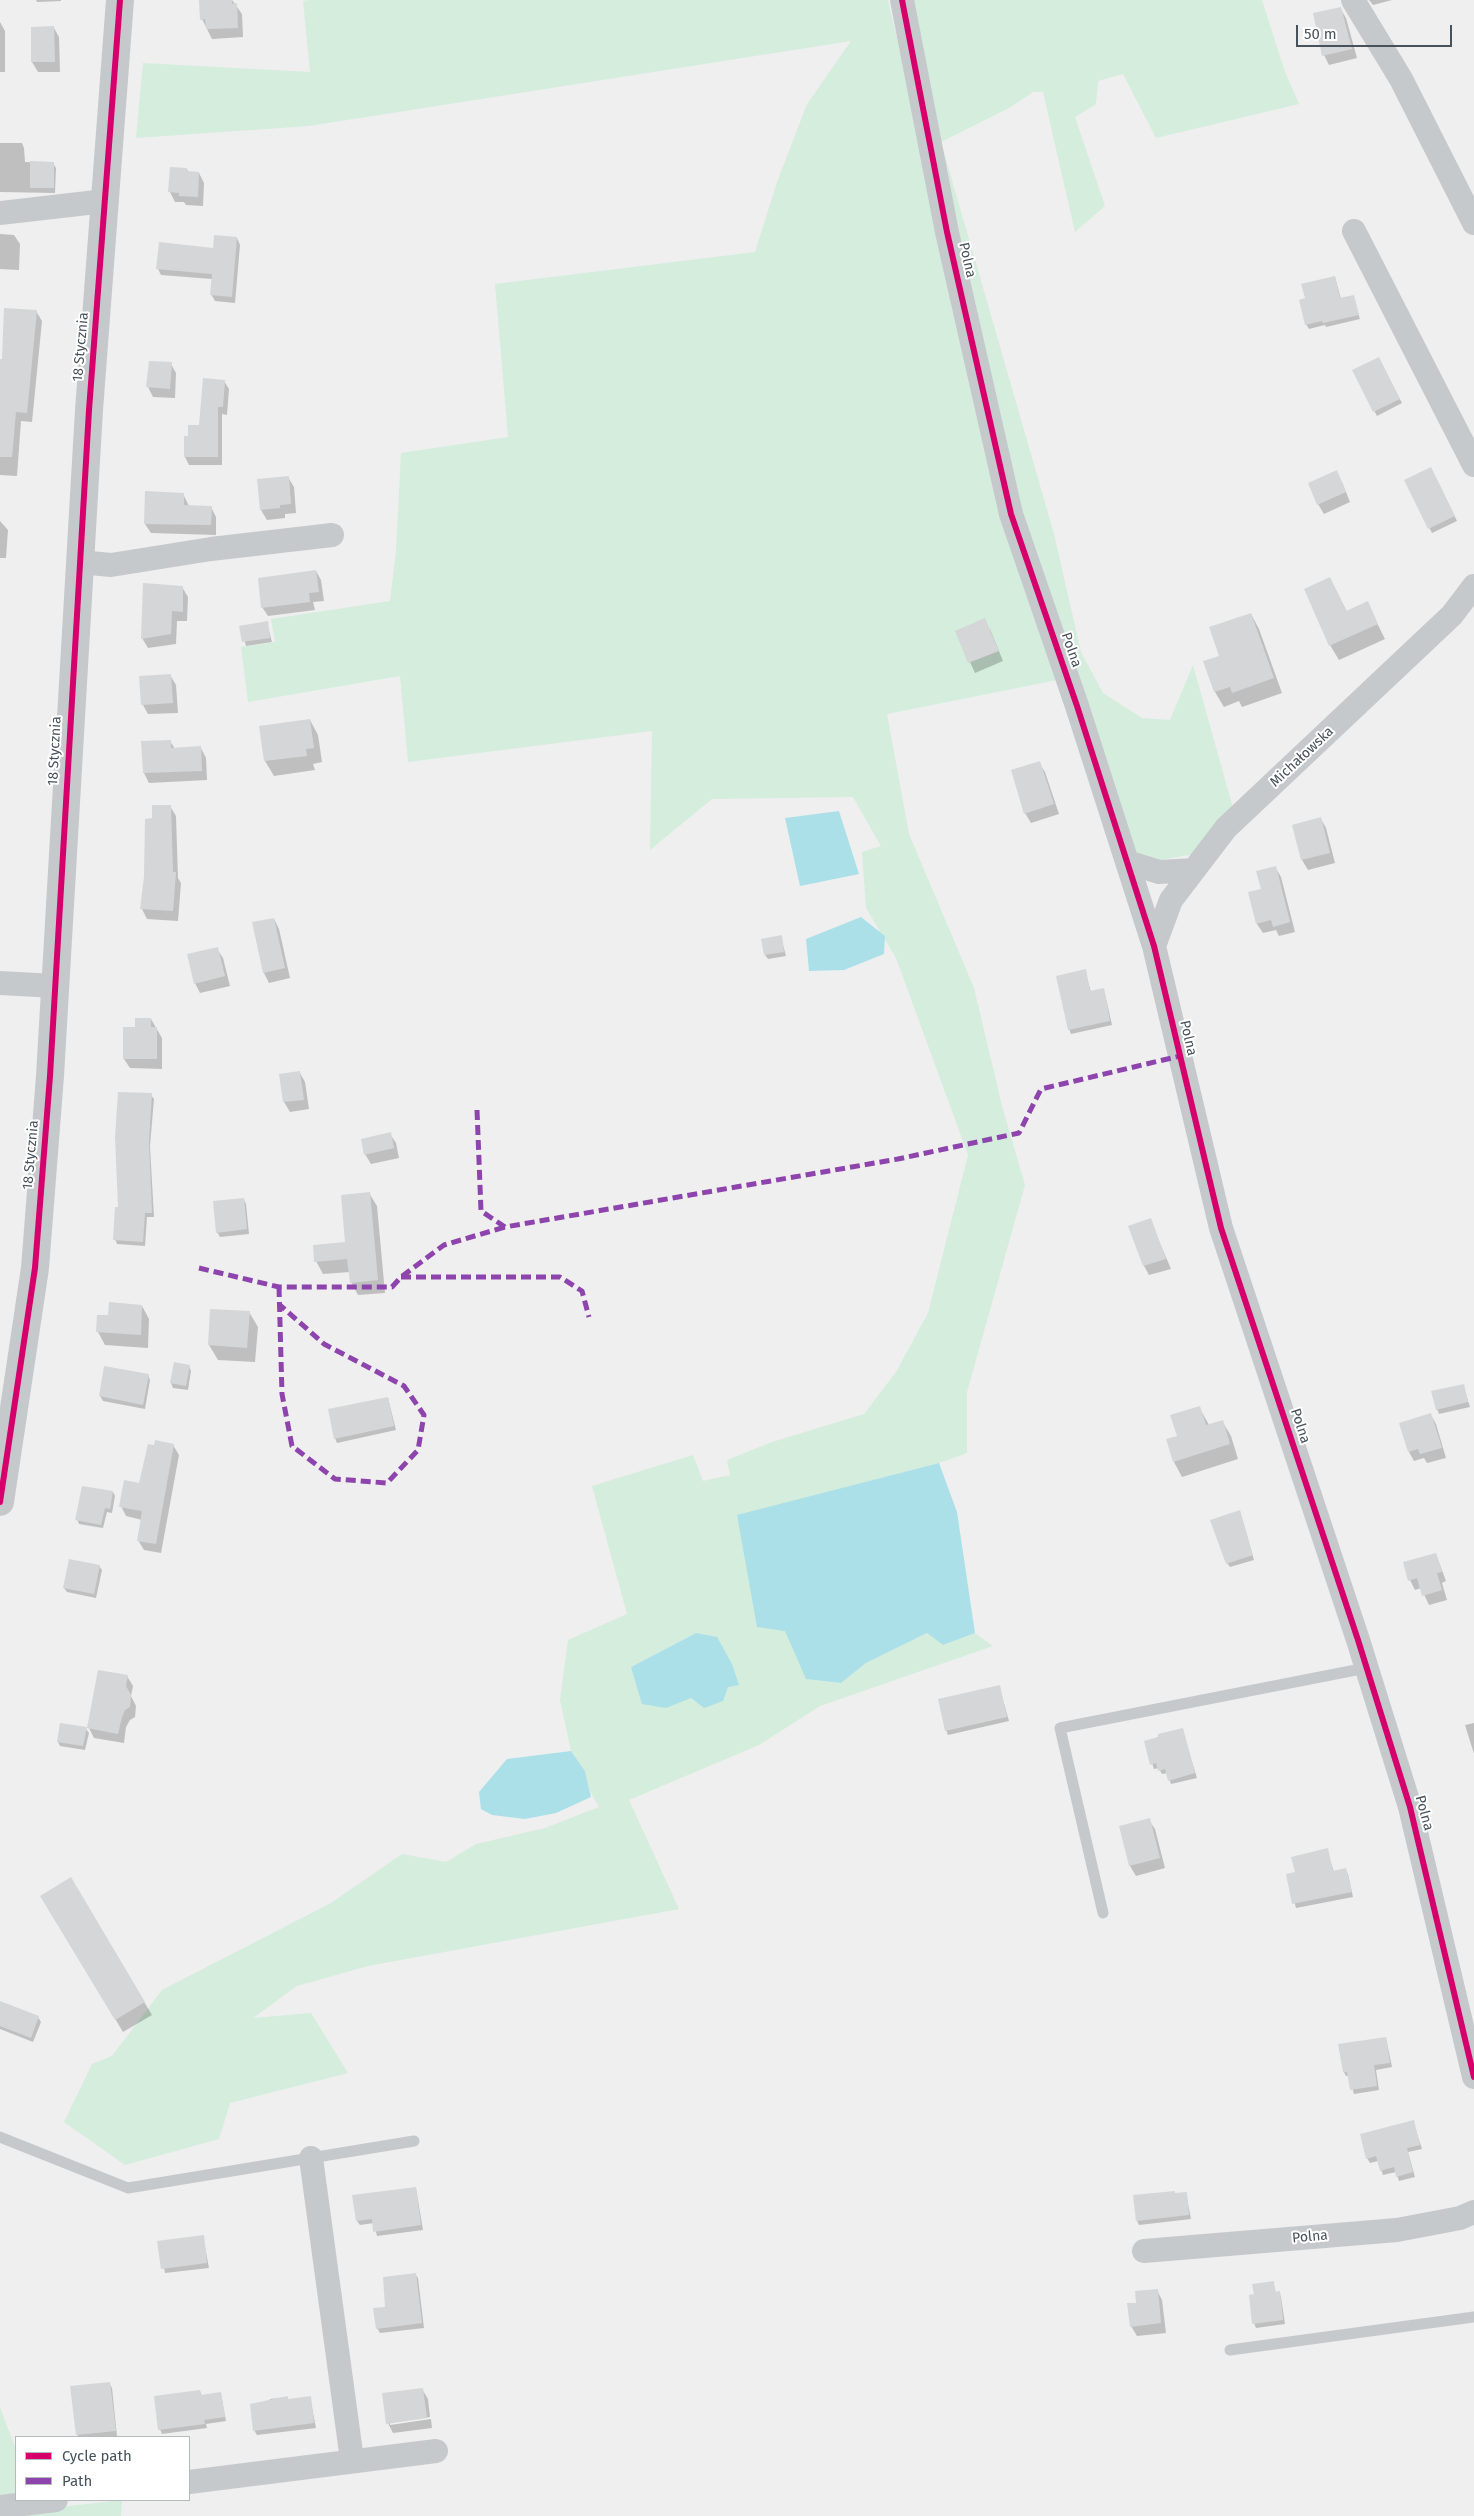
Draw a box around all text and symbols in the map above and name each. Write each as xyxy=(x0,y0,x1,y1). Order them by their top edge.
scale bar xyxy=(1299,15,1455,47)
text: 50 m xyxy=(1304,25,1337,43)
street label: Polna xyxy=(955,241,979,279)
street label: 18 Stycznia xyxy=(70,312,92,382)
street label: Polna xyxy=(1057,630,1085,670)
street label: 18 Stycznia xyxy=(45,716,65,786)
street label: Michałowska xyxy=(1267,723,1337,791)
street label: Polna xyxy=(1176,1019,1200,1057)
street label: 18 Stycznia xyxy=(20,1120,42,1190)
street label: Polna xyxy=(1286,1406,1314,1446)
street label: Polna xyxy=(1411,1794,1437,1832)
street label: Polna xyxy=(1291,2227,1329,2247)
legend xyxy=(15,2436,190,2501)
text: Cycle path xyxy=(62,2447,132,2465)
text: Path xyxy=(62,2472,92,2490)

